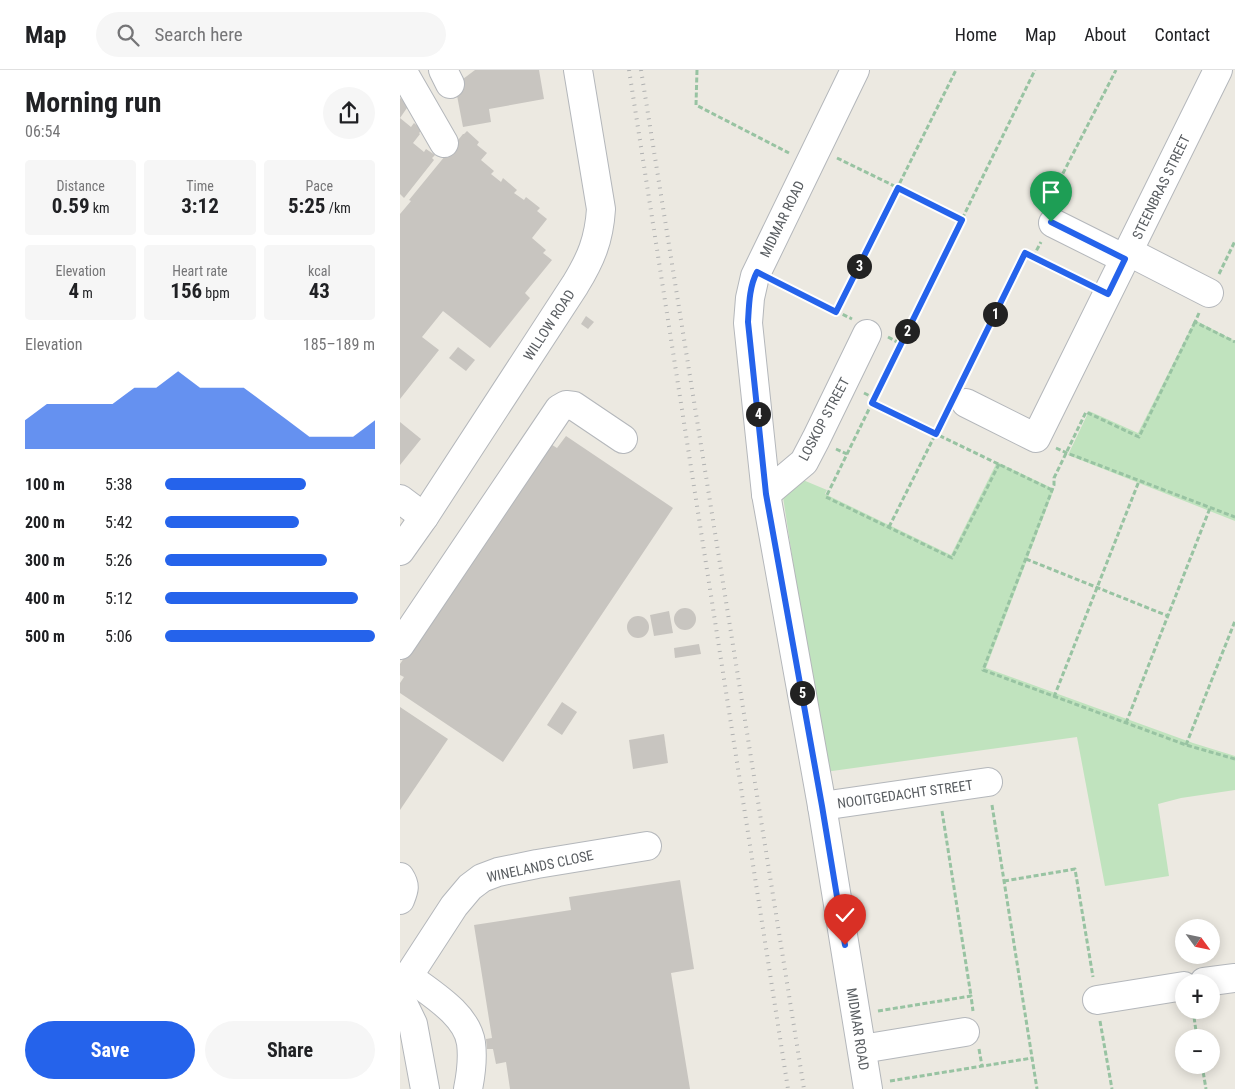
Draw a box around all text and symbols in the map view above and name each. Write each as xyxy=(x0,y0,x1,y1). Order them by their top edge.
search box xyxy=(96,12,446,57)
text: Map xyxy=(25,21,66,49)
icon: search xyxy=(114,21,142,49)
text: Search here xyxy=(154,23,243,46)
text: Home xyxy=(955,24,997,45)
text: Map xyxy=(1025,24,1056,45)
text: About xyxy=(1084,24,1126,45)
text: Contact xyxy=(1154,24,1210,45)
text: Morning run xyxy=(25,86,161,119)
button: share xyxy=(323,87,375,139)
text: 06:54 xyxy=(25,122,60,141)
street label: STEENBRAS STREET xyxy=(1129,132,1193,242)
pin xyxy=(1030,171,1072,222)
text: Distance xyxy=(57,178,105,194)
text: Time xyxy=(186,178,214,194)
text: Pace xyxy=(306,178,333,194)
street label: MIDMAR ROAD xyxy=(757,178,807,260)
icon: arrive xyxy=(1037,178,1065,206)
text: 0.59 xyxy=(52,194,90,218)
text: 3:12 xyxy=(181,194,219,218)
text: 5:25 xyxy=(288,194,325,218)
text: km xyxy=(90,200,110,216)
text: /km xyxy=(325,200,351,216)
pin: 3 xyxy=(846,254,872,278)
text: 3 xyxy=(856,258,863,274)
text: Elevation xyxy=(55,263,106,279)
text: Heart rate xyxy=(172,263,228,279)
text: kcal xyxy=(308,263,331,279)
text: 4 xyxy=(68,279,79,303)
text: 156 xyxy=(170,279,202,303)
text: 43 xyxy=(309,279,330,303)
text: m xyxy=(79,285,93,301)
text: bpm xyxy=(202,285,230,301)
street label: WILLOW ROAD xyxy=(520,287,578,363)
pin: 1 xyxy=(982,302,1008,326)
text: 1 xyxy=(992,306,999,322)
pin: 2 xyxy=(894,318,920,344)
text: 2 xyxy=(904,323,911,339)
text: Elevation xyxy=(25,335,83,354)
text: 185–189 m xyxy=(303,335,375,354)
street label: LOSKOP STREET xyxy=(795,375,853,463)
pin: 4 xyxy=(746,402,770,426)
text: 4 xyxy=(755,406,762,422)
text: 100 m xyxy=(25,475,65,494)
text: 5:38 xyxy=(105,475,132,494)
text: 200 m xyxy=(25,513,65,532)
text: 5:42 xyxy=(105,513,132,532)
text: 300 m xyxy=(25,551,65,570)
text: 5:26 xyxy=(105,551,132,570)
text: 400 m xyxy=(25,589,65,608)
text: 5:12 xyxy=(105,589,132,608)
text: 500 m xyxy=(25,627,65,646)
text: 5:06 xyxy=(105,627,132,646)
pin: 5 xyxy=(790,680,814,706)
text: 5 xyxy=(799,685,806,701)
street label: NOOITGEDACHT STREET xyxy=(836,777,974,811)
street label: WINELANDS CLOSE xyxy=(485,847,595,885)
pin xyxy=(824,894,866,945)
icon: check xyxy=(831,901,859,929)
north arrow xyxy=(1175,919,1220,964)
map controls xyxy=(1175,919,1220,1074)
button: + xyxy=(1175,974,1220,1019)
street label: MIDMAR ROAD xyxy=(844,987,872,1071)
button: Save xyxy=(25,1021,195,1079)
button: Share xyxy=(205,1021,375,1079)
button: − xyxy=(1175,1029,1220,1074)

